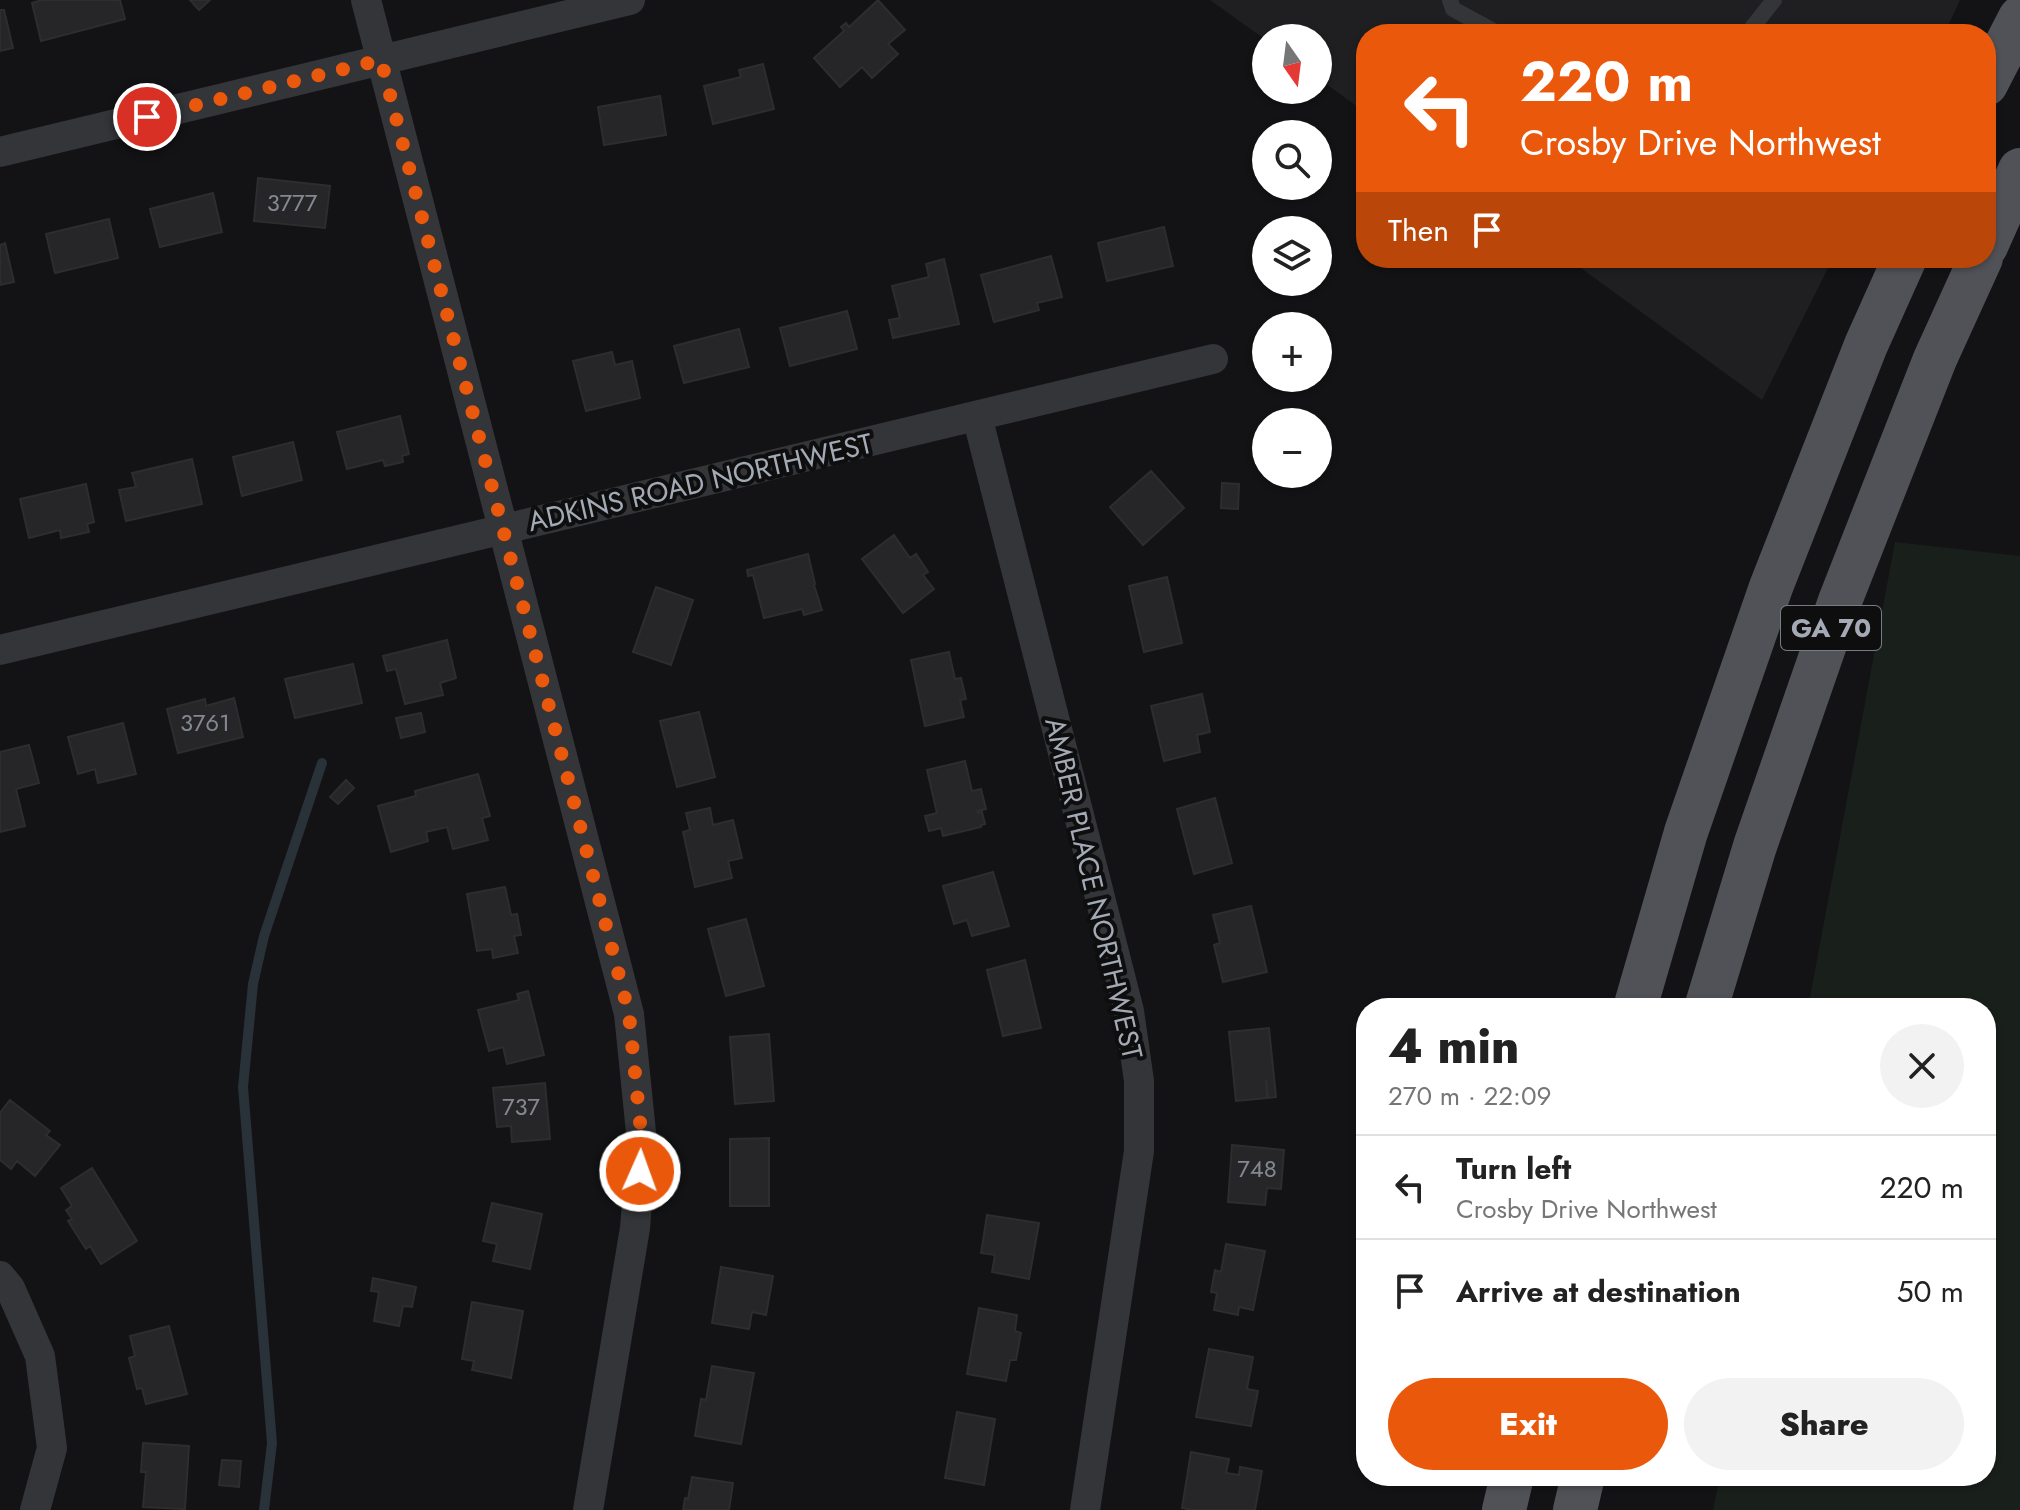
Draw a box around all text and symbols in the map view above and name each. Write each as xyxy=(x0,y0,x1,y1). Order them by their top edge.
north arrow xyxy=(1252,24,1332,104)
map controls xyxy=(1252,24,1332,488)
text: 220 m xyxy=(1520,41,1693,122)
icon: left xyxy=(1388,56,1492,160)
pin xyxy=(113,83,181,151)
icon: arrive xyxy=(125,95,169,139)
text: Crosby Drive Northwest xyxy=(1520,116,1881,168)
button: search xyxy=(1252,120,1332,200)
house number: 3777 xyxy=(267,185,318,220)
icon: arrive xyxy=(1465,208,1509,252)
text: Then xyxy=(1388,209,1449,252)
button: layers xyxy=(1252,216,1332,296)
button: + xyxy=(1252,312,1332,392)
button: − xyxy=(1252,408,1332,488)
street label: ADKINS ROAD NORTHWEST xyxy=(524,423,876,542)
road number: GA 70 xyxy=(1781,606,1881,650)
house number: 3761 xyxy=(180,705,230,740)
street label: AMBER PLACE NORTHWEST xyxy=(1034,713,1153,1063)
text: 4 min xyxy=(1388,1012,1519,1081)
button: close xyxy=(1880,1024,1964,1108)
text: 270 m · 22:09 xyxy=(1388,1077,1552,1115)
house number: 737 xyxy=(502,1089,540,1124)
position arrow xyxy=(598,1129,682,1213)
text: Turn left xyxy=(1456,1147,1571,1190)
house number: 748 xyxy=(1237,1151,1277,1186)
icon: left xyxy=(1388,1165,1432,1209)
text: 220 m xyxy=(1879,1166,1964,1209)
text: Crosby Drive Northwest xyxy=(1456,1190,1717,1228)
icon: arrive xyxy=(1388,1269,1432,1313)
text: Arrive at destination xyxy=(1456,1270,1741,1313)
text: 50 m xyxy=(1897,1270,1964,1313)
button: Exit xyxy=(1388,1378,1668,1470)
button: Share xyxy=(1684,1378,1964,1470)

